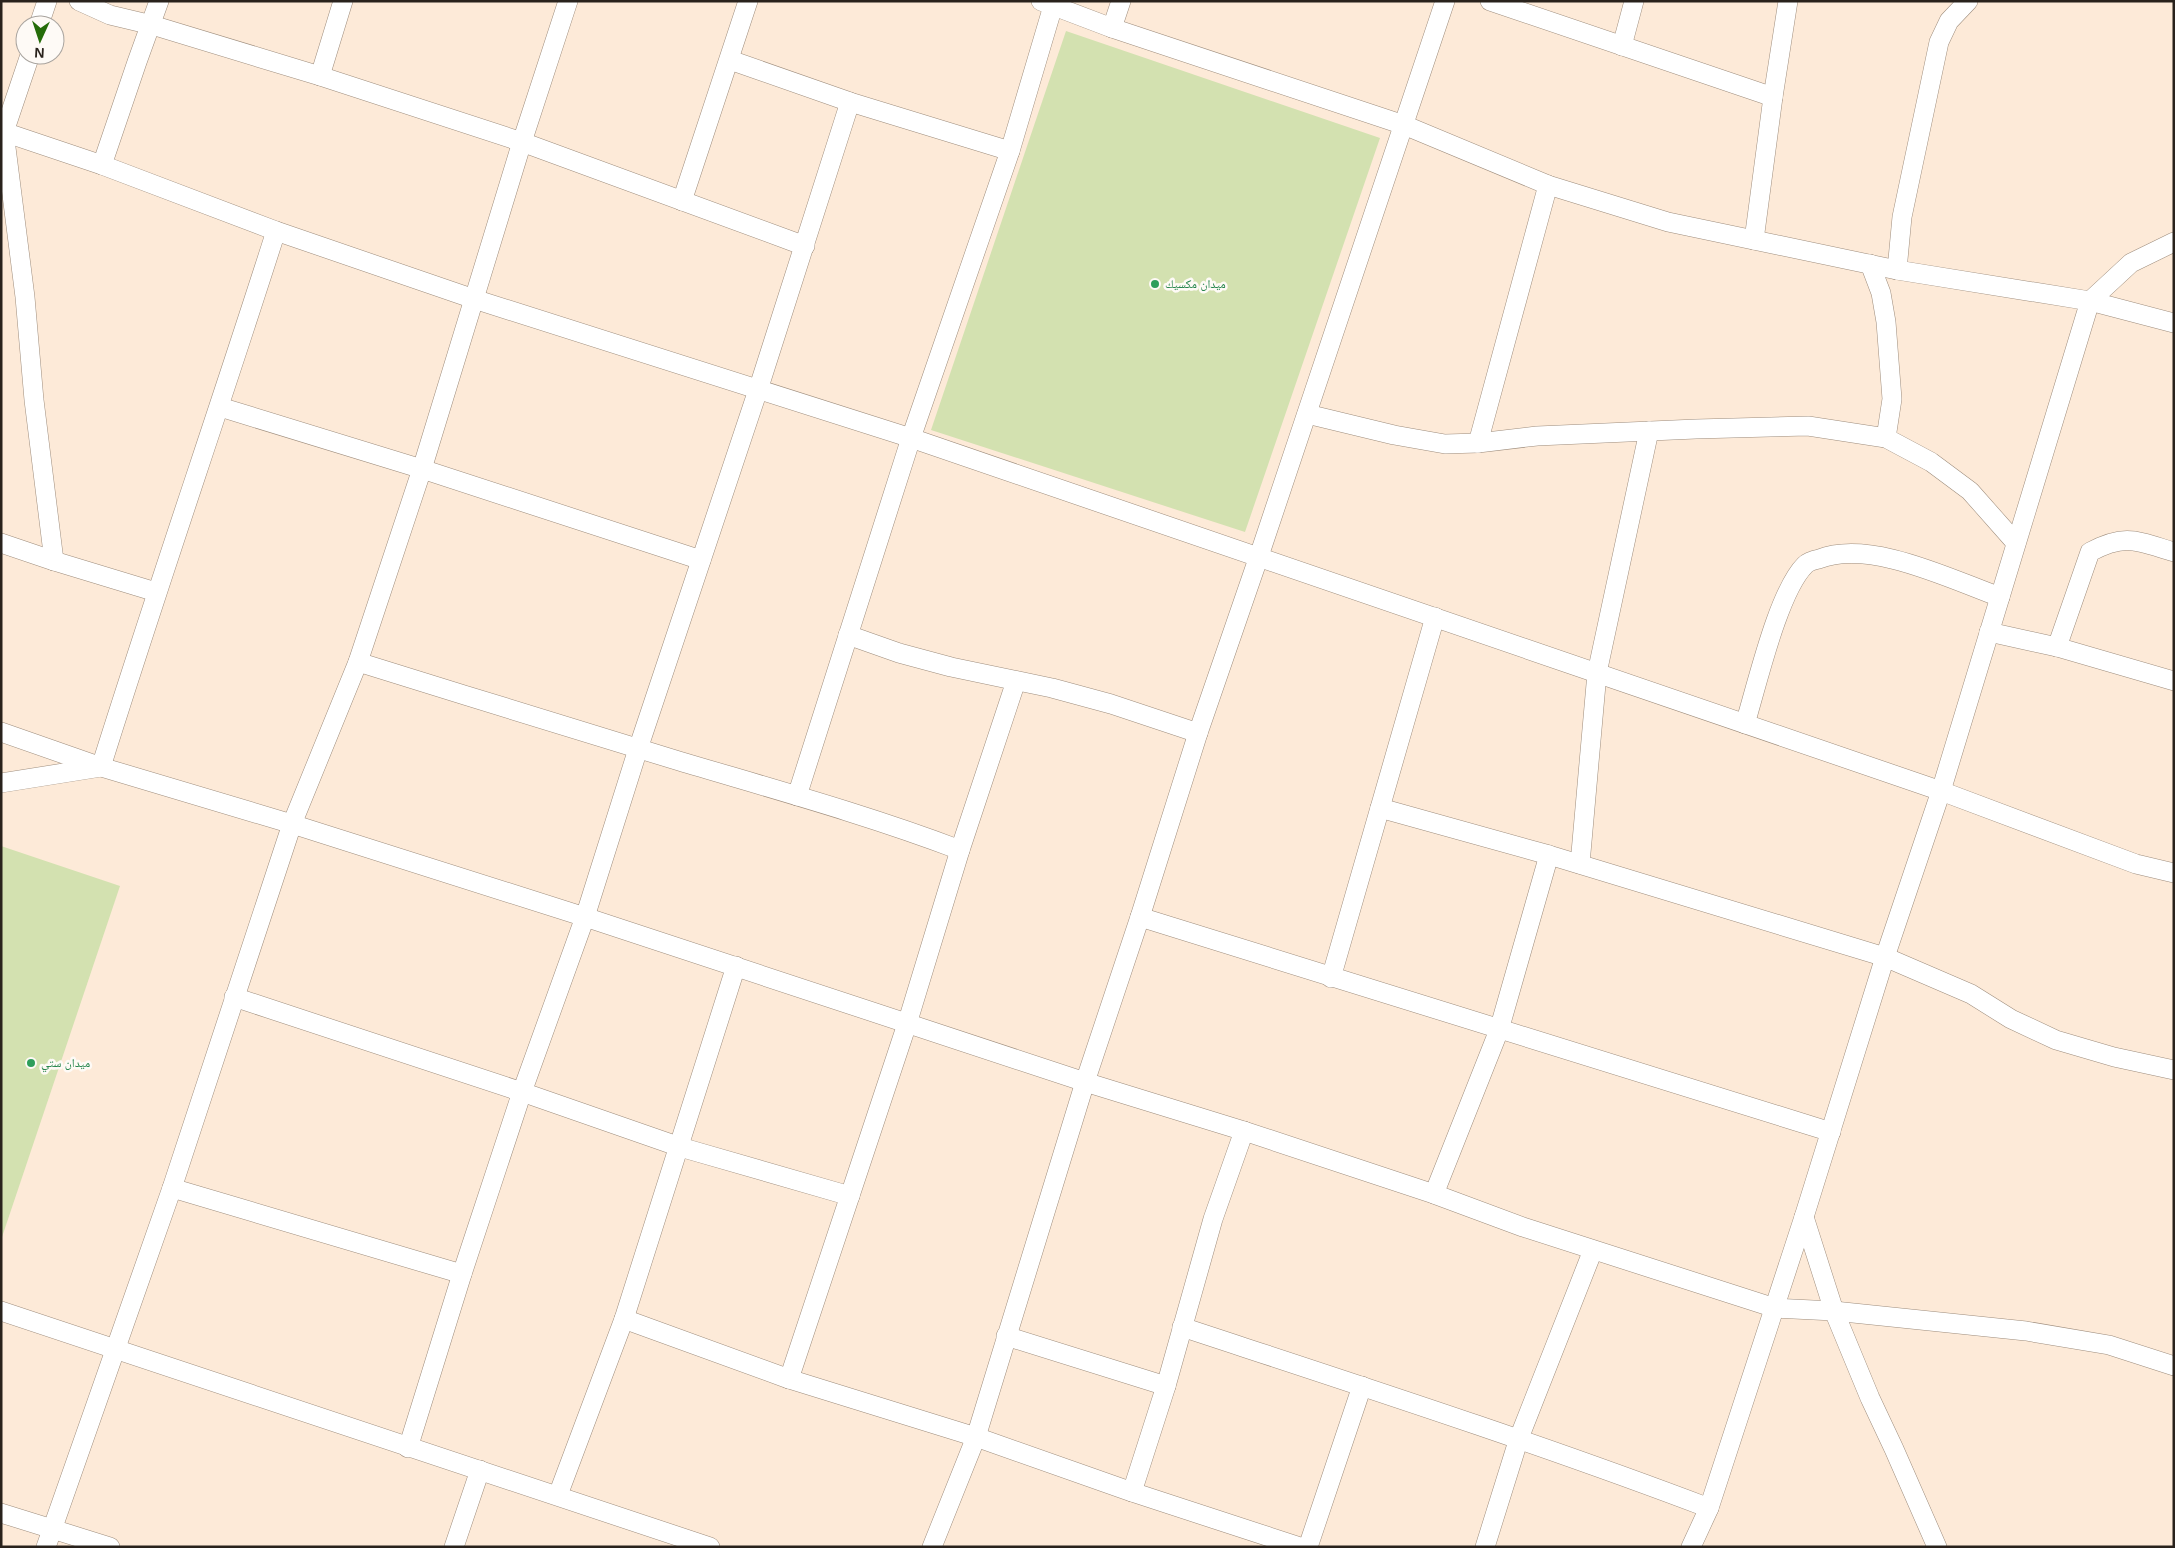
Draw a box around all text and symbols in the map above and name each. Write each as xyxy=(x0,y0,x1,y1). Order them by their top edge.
north arrow xyxy=(15,15,65,65)
text: N xyxy=(34,45,45,61)
place label: ميدان مكسيك xyxy=(1165,277,1226,291)
marker: ميدان مكسيك xyxy=(1149,278,1161,290)
place label: ميدان ستي xyxy=(41,1056,90,1073)
marker: ميدان ستي xyxy=(25,1057,37,1069)

